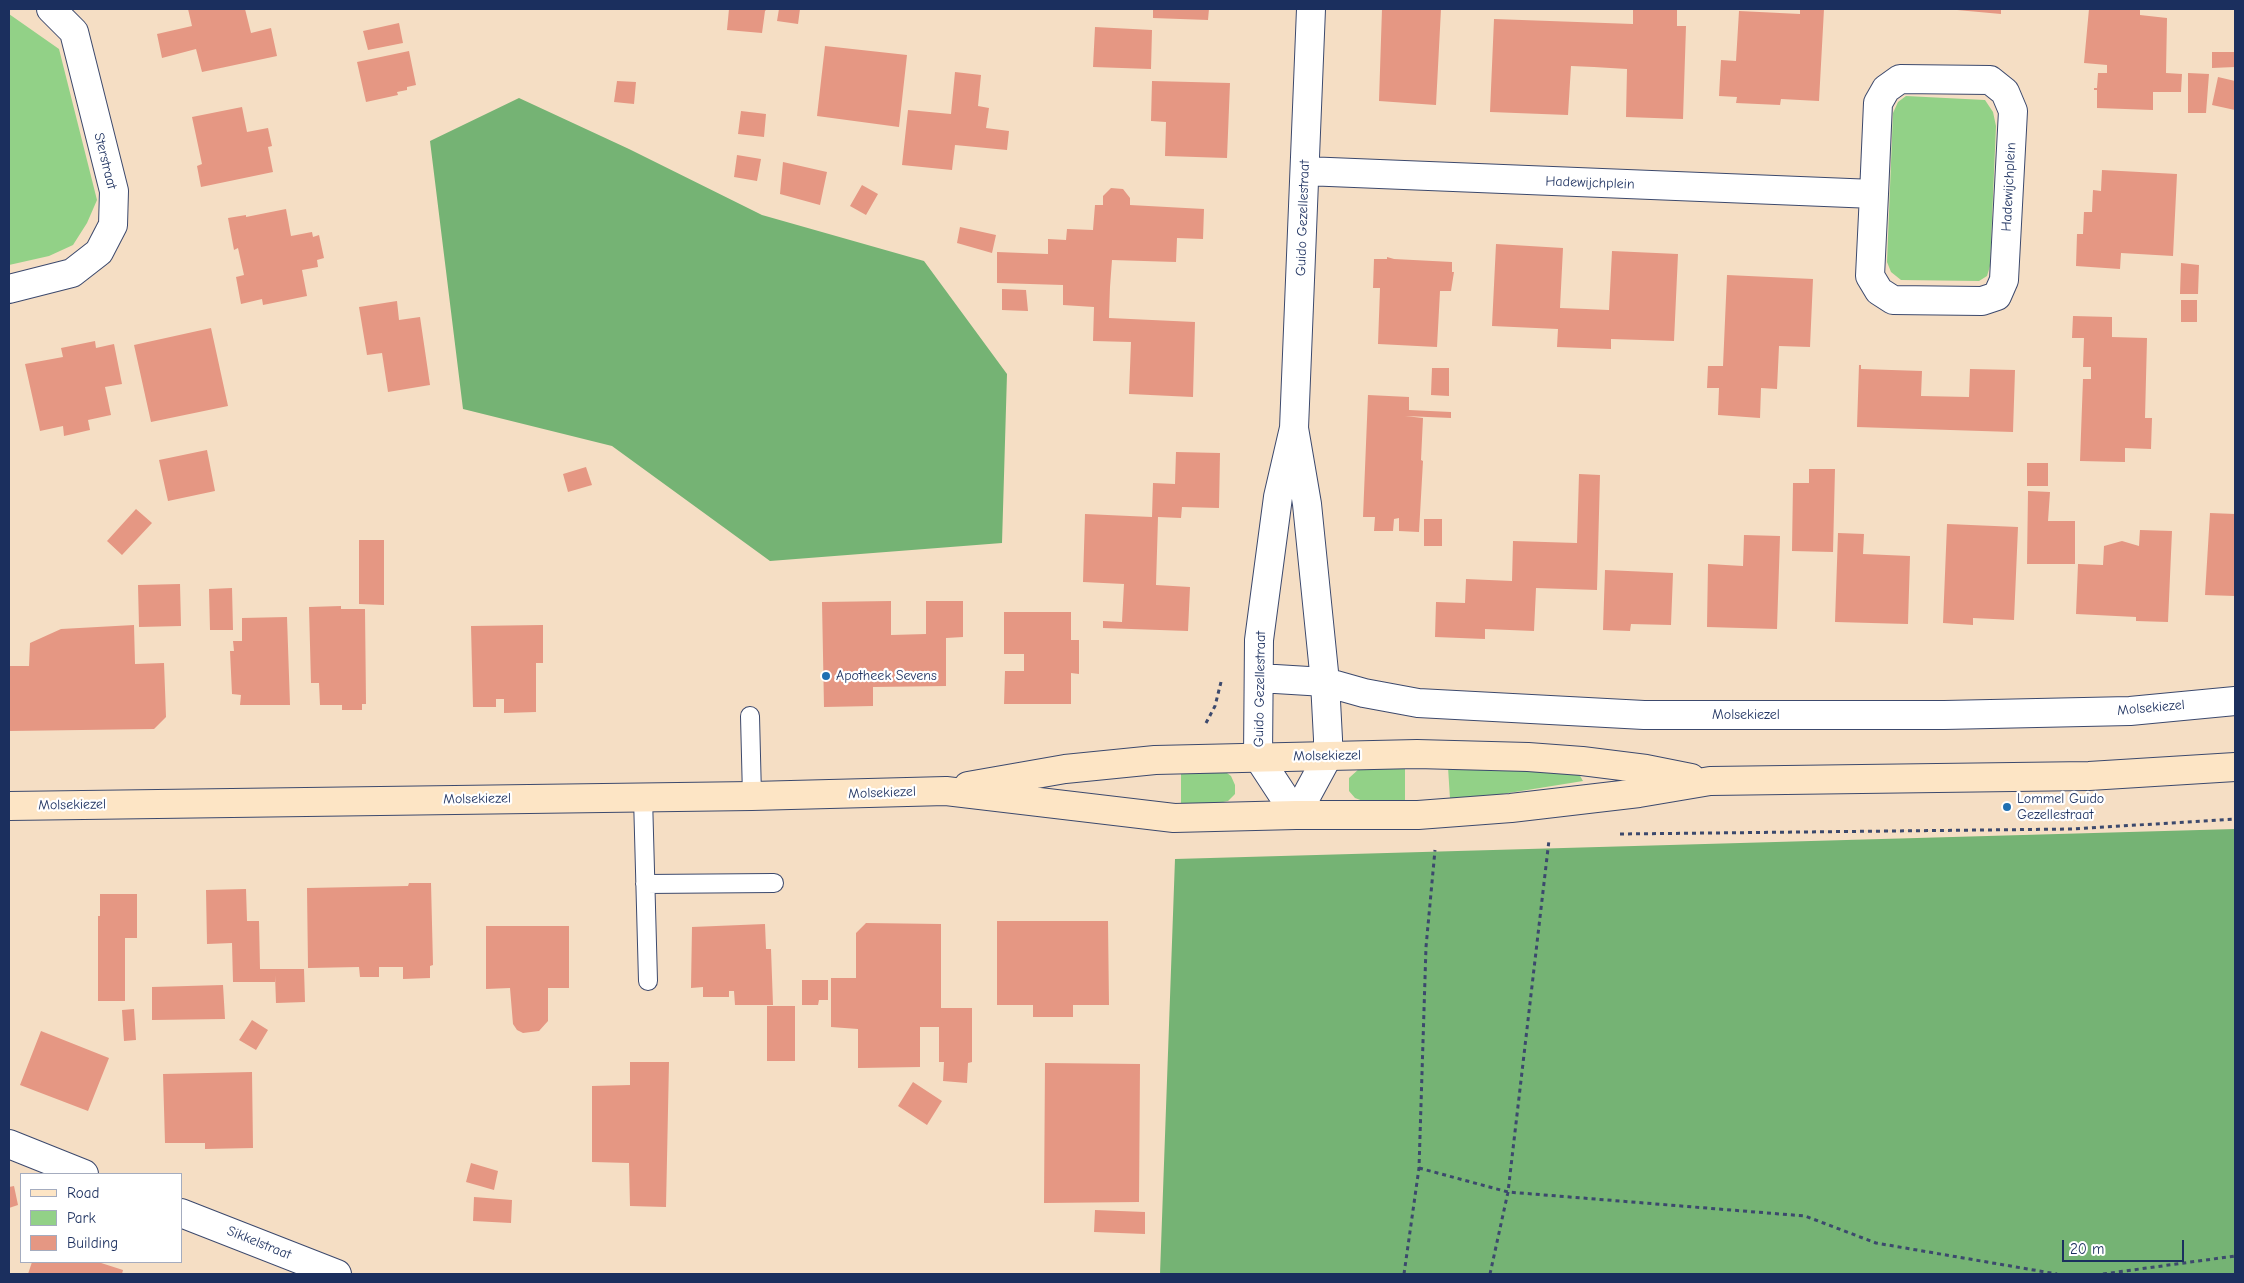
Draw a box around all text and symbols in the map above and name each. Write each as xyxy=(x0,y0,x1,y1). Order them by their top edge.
street label: Sterstraat xyxy=(90,131,120,191)
street label: Hadewijchplein xyxy=(1998,142,2020,232)
street label: Guido Gezellestraat xyxy=(1293,160,1313,276)
street label: Hadewijchplein xyxy=(1545,173,1635,193)
street label: Guido Gezellestraat xyxy=(1251,631,1269,747)
place label: Apotheek Sevens xyxy=(836,668,937,684)
marker: Apotheek Sevens xyxy=(820,670,832,682)
street label: Molsekiezel xyxy=(2116,697,2186,719)
street label: Molsekiezel xyxy=(1712,707,1780,723)
street label: Molsekiezel xyxy=(1293,747,1361,765)
street label: Molsekiezel xyxy=(848,783,916,803)
street label: Molsekiezel xyxy=(443,790,511,808)
place label: Lommel Guido Gezellestraat xyxy=(2017,791,2104,824)
street label: Molsekiezel xyxy=(38,796,106,814)
marker: Lommel Guido Gezellestraat xyxy=(2001,801,2013,813)
legend xyxy=(20,1173,182,1263)
text: Road xyxy=(67,1184,99,1202)
text: Park xyxy=(67,1209,96,1227)
street label: Sikkelstraat xyxy=(224,1223,294,1263)
scale bar xyxy=(2064,1230,2186,1262)
text: Building xyxy=(67,1234,118,1252)
text: 20 m xyxy=(2070,1240,2104,1258)

